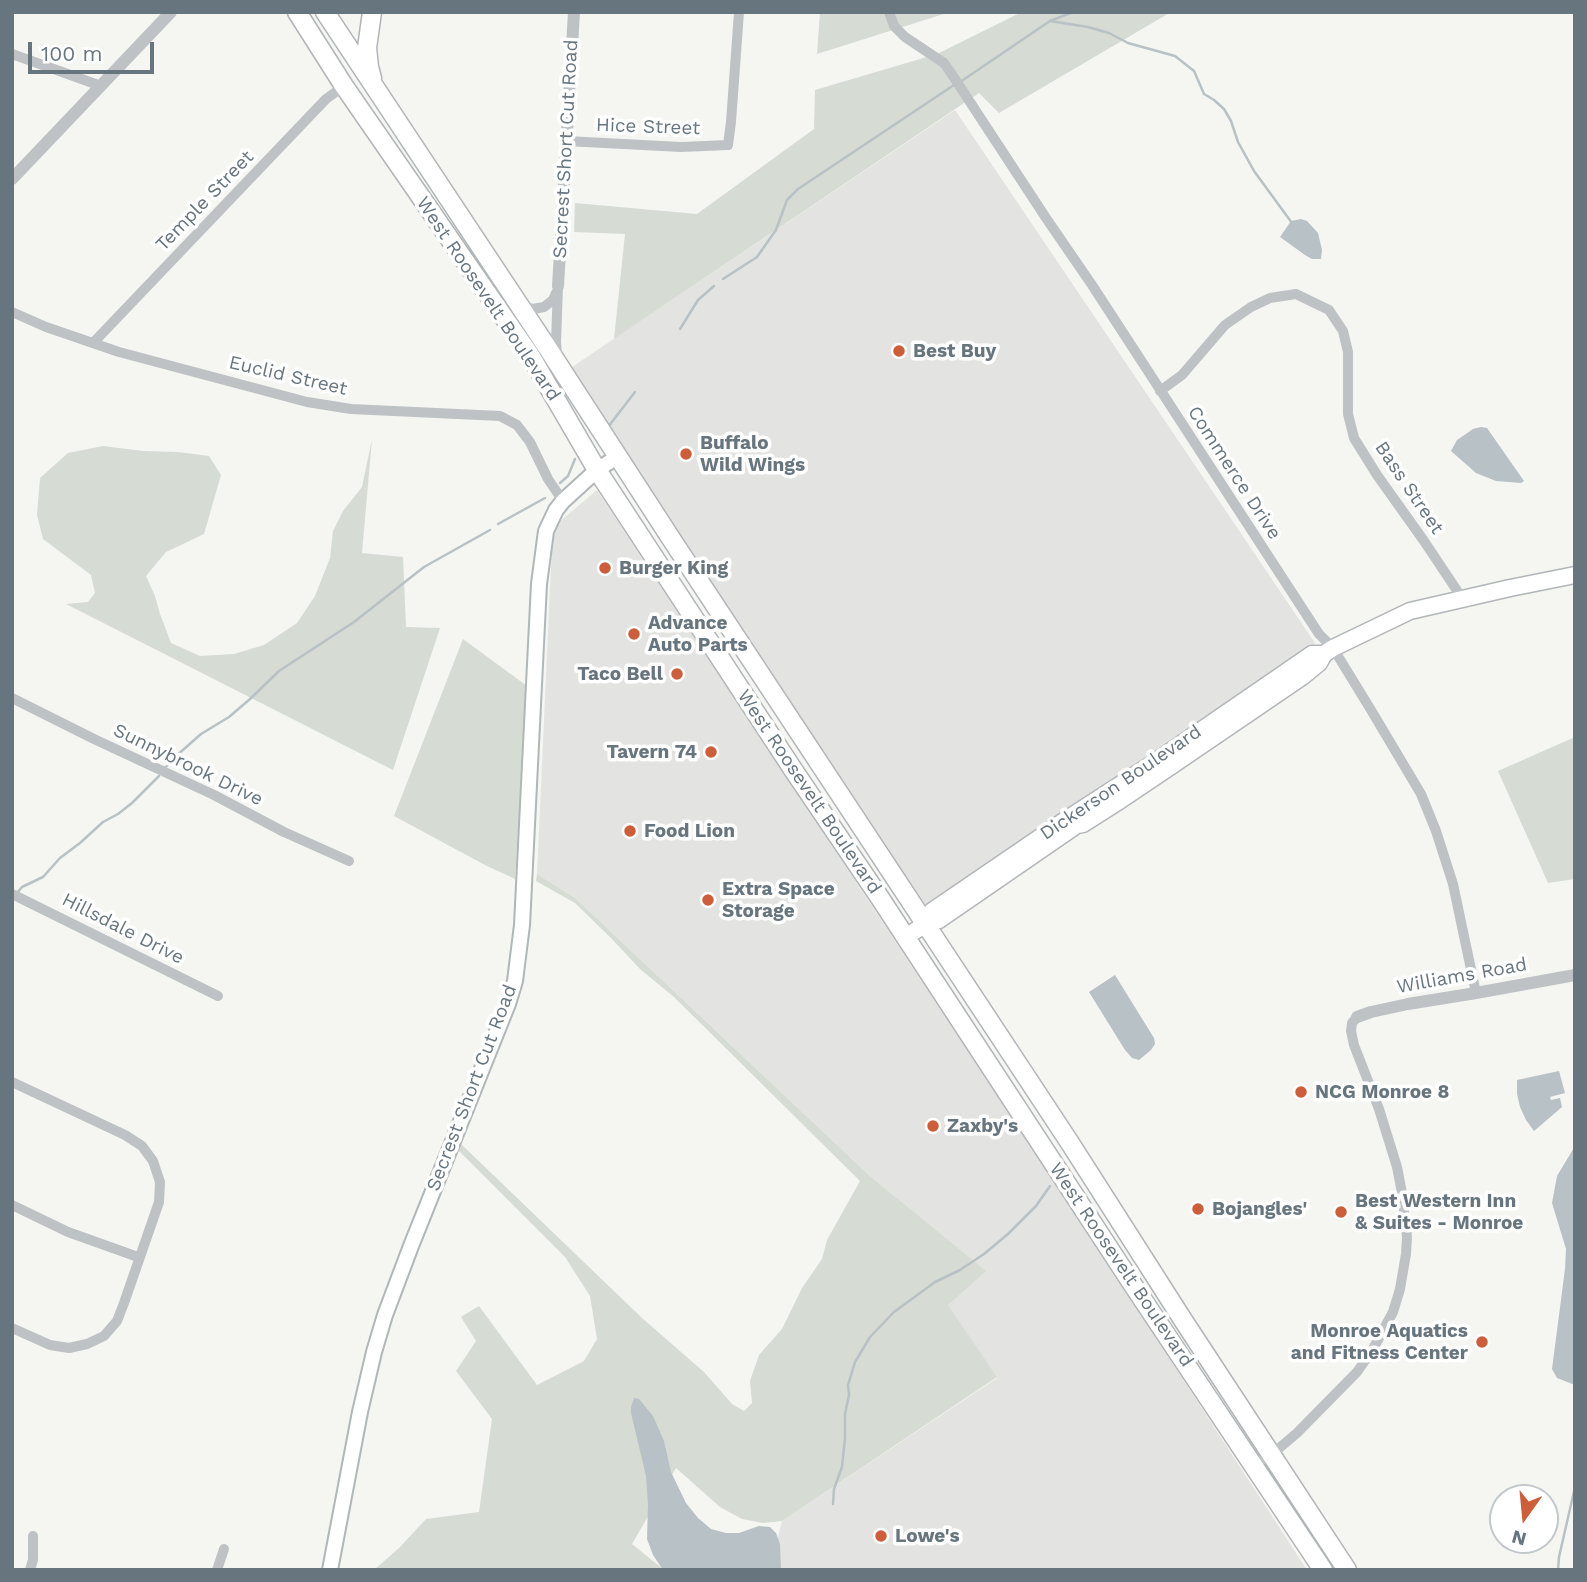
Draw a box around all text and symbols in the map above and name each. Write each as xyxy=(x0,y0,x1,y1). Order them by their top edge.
scale bar xyxy=(32,28,158,72)
street label: Secrest Short Cut Road xyxy=(549,39,583,259)
text: 100 m xyxy=(41,41,103,66)
street label: Hice Street xyxy=(595,114,701,140)
street label: Temple Street xyxy=(151,146,259,256)
street label: West Roosevelt Boulevard xyxy=(411,193,565,405)
place label: Best Buy xyxy=(913,340,996,362)
marker: Best Buy xyxy=(891,343,907,359)
street label: Euclid Street xyxy=(227,351,349,401)
street label: Commerce Drive xyxy=(1182,402,1286,544)
place label: Buffalo Wild Wings xyxy=(700,432,805,476)
street label: Bass Street xyxy=(1370,437,1448,539)
marker: Buffalo Wild Wings xyxy=(678,446,694,462)
place label: Burger King xyxy=(619,557,728,579)
marker: Burger King xyxy=(597,560,613,576)
place label: Advance Auto Parts xyxy=(648,612,748,656)
marker: Advance Auto Parts xyxy=(626,626,642,642)
place label: Taco Bell xyxy=(577,663,663,685)
marker: Taco Bell xyxy=(669,666,685,682)
street label: West Roosevelt Boulevard xyxy=(732,686,886,898)
street label: Sunnybrook Drive xyxy=(110,719,266,811)
street label: Dickerson Boulevard xyxy=(1036,721,1206,845)
place label: Tavern 74 xyxy=(607,741,697,763)
marker: Tavern 74 xyxy=(703,744,719,760)
place label: Food Lion xyxy=(644,820,735,842)
marker: Food Lion xyxy=(622,823,638,839)
place label: Extra Space Storage xyxy=(722,878,835,922)
street label: Hillsdale Drive xyxy=(58,888,188,970)
marker: Extra Space Storage xyxy=(700,892,716,908)
street label: Williams Road xyxy=(1395,953,1529,999)
street label: Secrest Short Cut Road xyxy=(422,982,522,1194)
place label: NCG Monroe 8 xyxy=(1315,1081,1449,1103)
marker: NCG Monroe 8 xyxy=(1293,1084,1309,1100)
place label: Zaxby's xyxy=(947,1115,1018,1137)
marker: Zaxby's xyxy=(925,1118,941,1134)
street label: West Roosevelt Boulevard xyxy=(1044,1159,1198,1371)
place label: Best Western Inn & Suites - Monroe xyxy=(1355,1190,1523,1234)
place label: Bojangles' xyxy=(1212,1198,1307,1220)
marker: Bojangles' xyxy=(1190,1201,1206,1217)
marker: Best Western Inn & Suites - Monroe xyxy=(1333,1204,1349,1220)
place label: Monroe Aquatics and Fitness Center xyxy=(1291,1320,1468,1364)
marker: Monroe Aquatics and Fitness Center xyxy=(1474,1334,1490,1350)
north arrow xyxy=(1489,1484,1559,1554)
place label: Lowe's xyxy=(895,1525,960,1547)
text: N xyxy=(1509,1525,1529,1551)
marker: Lowe's xyxy=(873,1528,889,1544)

